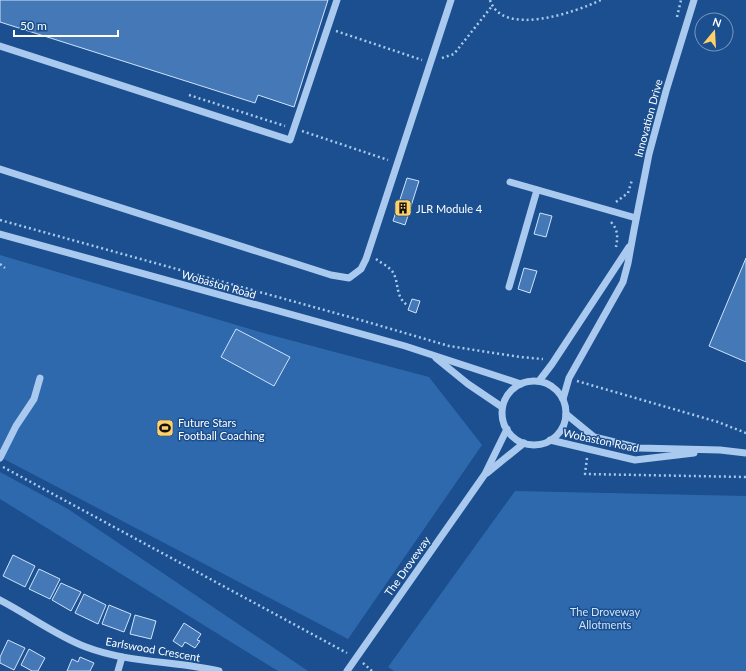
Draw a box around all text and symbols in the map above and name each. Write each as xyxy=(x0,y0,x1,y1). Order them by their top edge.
scale bar xyxy=(14,12,118,38)
north arrow xyxy=(694,12,734,52)
text: N xyxy=(711,15,723,30)
text: 50 m xyxy=(20,18,47,33)
street label: Innovation Drive xyxy=(631,77,665,159)
building icon: JLR Module 4 xyxy=(393,198,413,218)
place label: JLR Module 4 xyxy=(416,202,483,215)
street label: Wobaston Road xyxy=(180,267,258,301)
place label: Future Stars Football Coaching xyxy=(178,416,265,442)
sports icon: Future Stars Football Coaching xyxy=(155,418,175,438)
street label: Wobaston Road xyxy=(562,426,640,454)
street label: The Droveway xyxy=(382,533,433,598)
park label: The Droveway Allotments xyxy=(570,605,640,631)
street label: Earlswood Crescent xyxy=(105,634,201,664)

